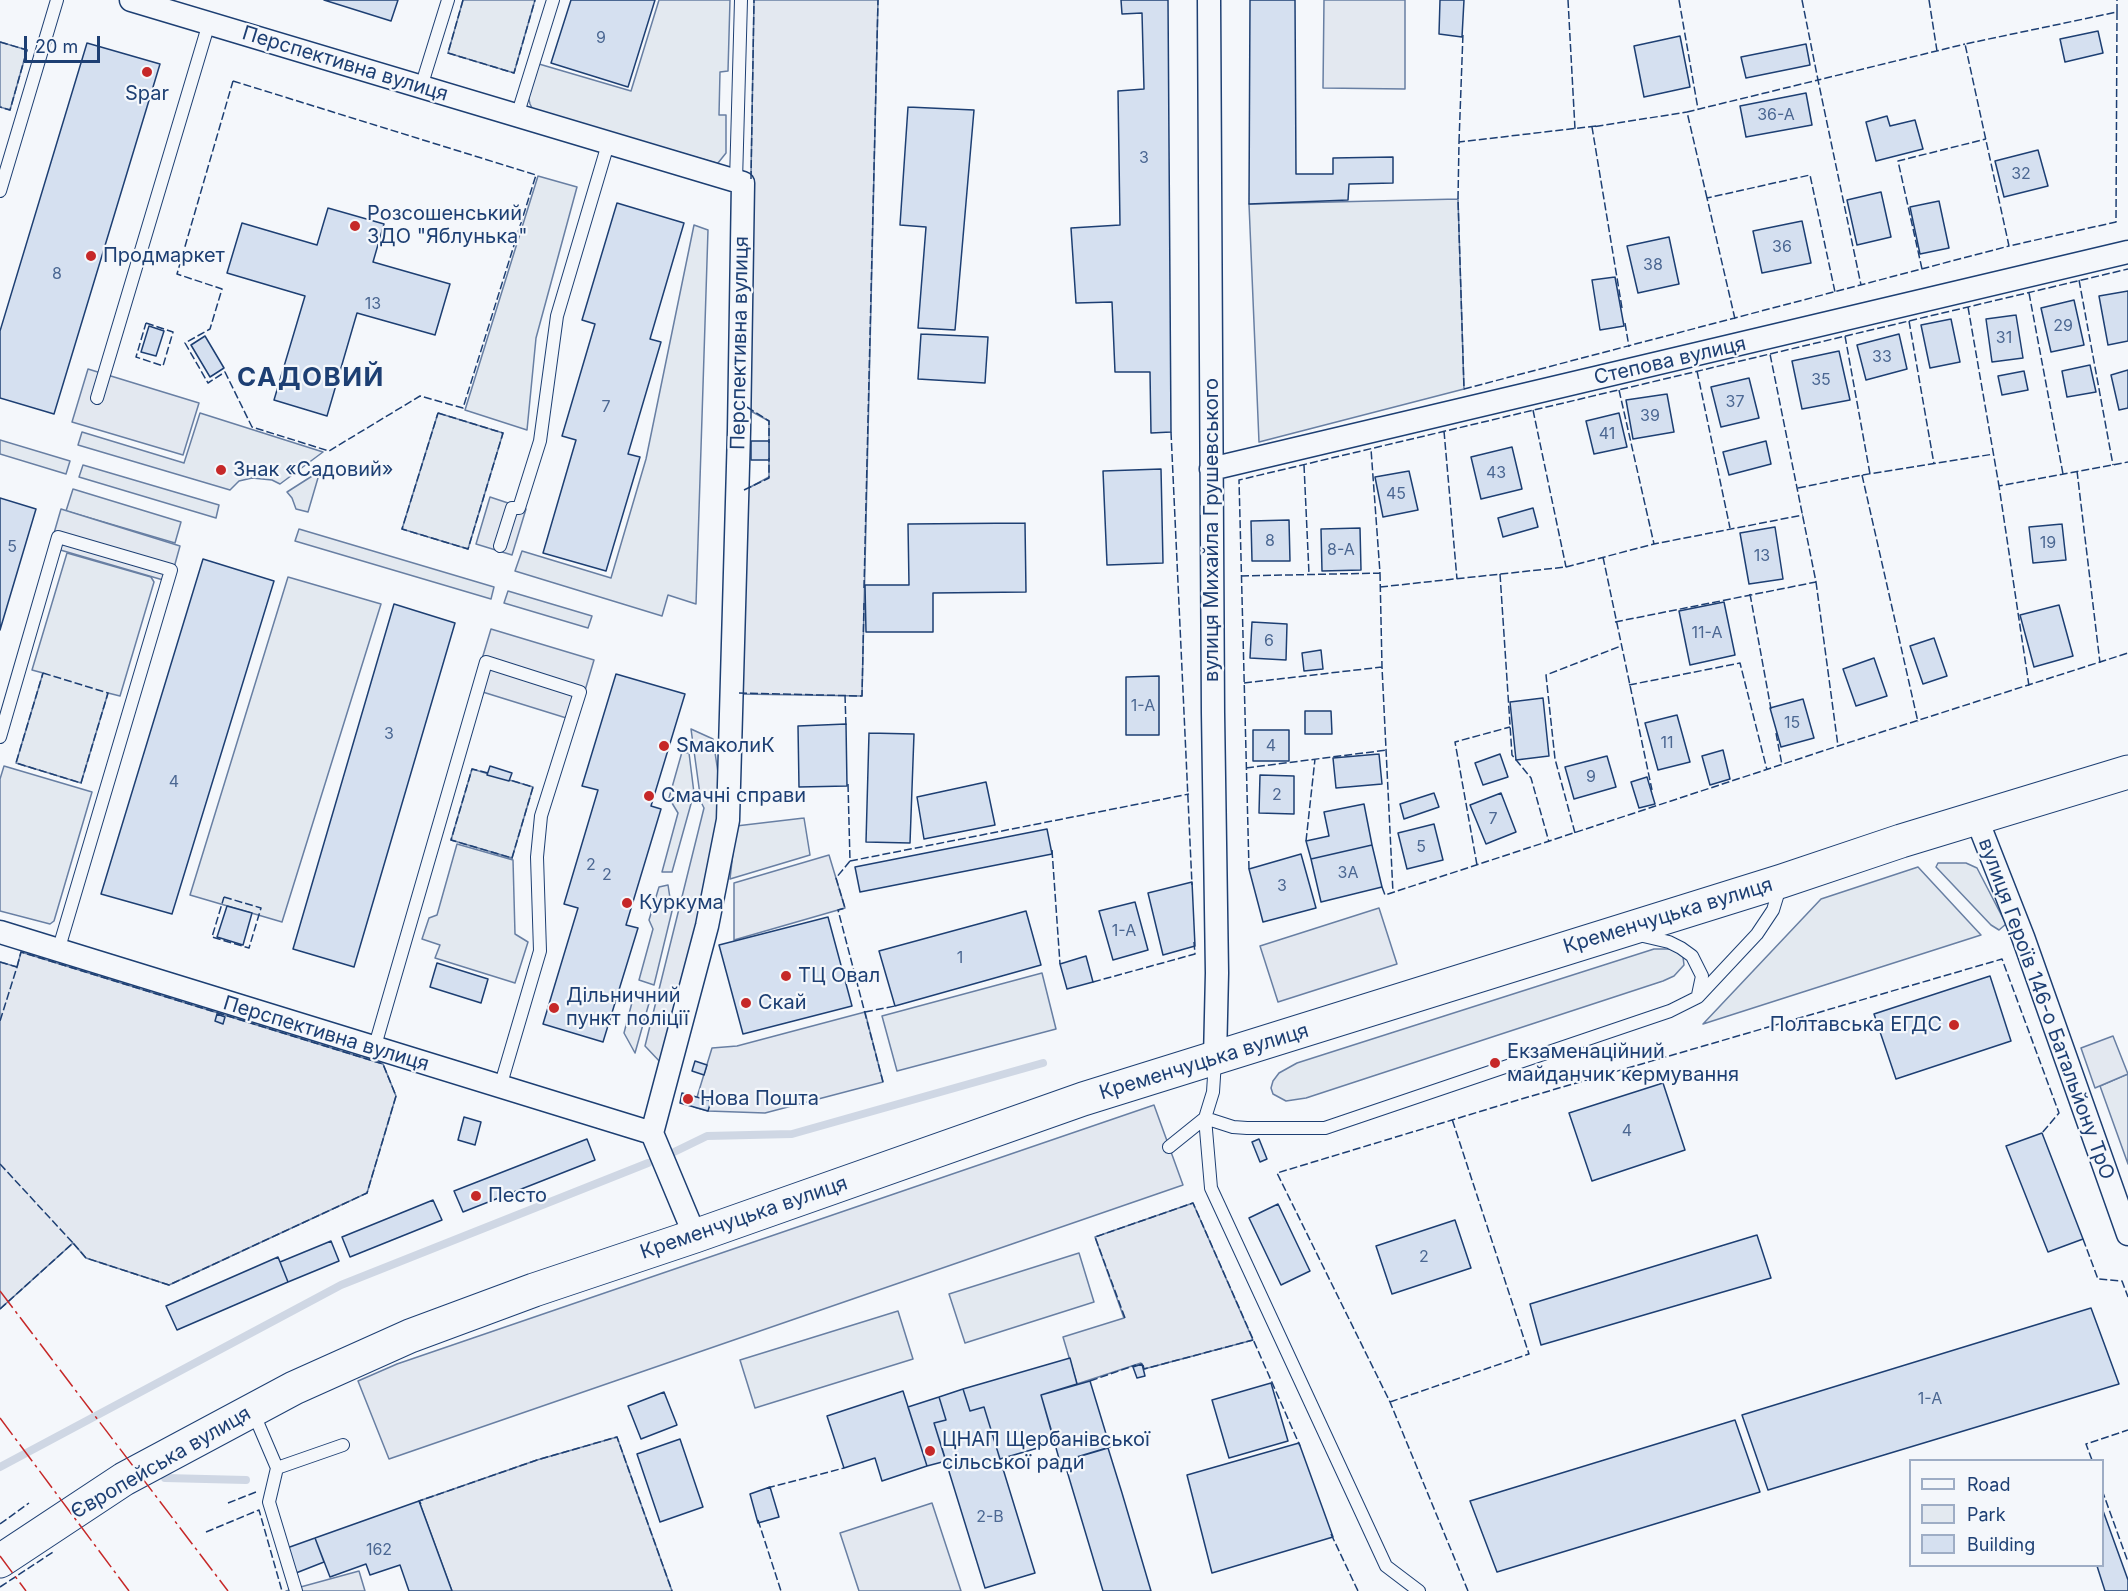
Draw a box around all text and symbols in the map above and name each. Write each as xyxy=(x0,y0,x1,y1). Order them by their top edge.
street label: Перспективна вулиця xyxy=(239,21,451,107)
scale bar xyxy=(27,24,104,62)
house number: 9 xyxy=(596,28,606,48)
text: 20 m xyxy=(35,36,78,57)
marker: Spar xyxy=(140,65,154,79)
place label: Spar xyxy=(125,82,169,106)
house number: 36-А xyxy=(1757,105,1795,125)
house number: 3 xyxy=(1139,148,1149,168)
house number: 32 xyxy=(2011,164,2031,184)
place label: Розсошенський ЗДО "Яблунька" xyxy=(367,202,528,249)
marker: Розсошенський ЗДО "Яблунька" xyxy=(348,219,362,233)
street label: Перспективна вулиця xyxy=(726,236,754,450)
house number: 36 xyxy=(1772,237,1792,257)
place label: Продмаркет xyxy=(103,244,225,268)
marker: Продмаркет xyxy=(84,249,98,263)
house number: 38 xyxy=(1643,255,1663,275)
house number: 8 xyxy=(52,264,62,284)
house number: 13 xyxy=(365,294,381,314)
house number: 29 xyxy=(2053,316,2073,336)
house number: 31 xyxy=(1996,328,2012,348)
street label: Степова вулиця xyxy=(1592,332,1748,390)
house number: 33 xyxy=(1872,347,1892,367)
district label: САДОВИЙ xyxy=(237,362,385,394)
house number: 35 xyxy=(1811,370,1831,390)
street label: вулиця Михайла Грушевського xyxy=(1200,378,1224,682)
house number: 37 xyxy=(1726,392,1744,412)
house number: 7 xyxy=(601,397,611,417)
house number: 39 xyxy=(1640,406,1660,426)
house number: 41 xyxy=(1599,424,1615,444)
place label: Знак «Садовий» xyxy=(233,458,394,482)
marker: Знак «Садовий» xyxy=(214,463,228,477)
house number: 43 xyxy=(1486,463,1506,483)
house number: 45 xyxy=(1386,484,1406,504)
house number: 8 xyxy=(1265,531,1275,551)
house number: 19 xyxy=(2040,533,2056,553)
house number: 5 xyxy=(7,537,17,557)
house number: 8-А xyxy=(1327,540,1355,560)
house number: 13 xyxy=(1754,546,1770,566)
house number: 11-А xyxy=(1692,623,1722,643)
house number: 6 xyxy=(1264,631,1274,651)
house number: 1-А xyxy=(1131,696,1155,716)
house number: 15 xyxy=(1784,713,1800,733)
house number: 3 xyxy=(384,724,394,744)
house number: 11 xyxy=(1660,733,1674,753)
place label: SмаколиК xyxy=(676,734,775,758)
house number: 4 xyxy=(1266,736,1276,756)
marker: SмаколиК xyxy=(657,739,671,753)
house number: 9 xyxy=(1586,767,1596,787)
house number: 4 xyxy=(169,772,179,792)
place label: Смачні справи xyxy=(661,784,806,808)
house number: 2 xyxy=(1272,785,1282,805)
marker: Смачні справи xyxy=(642,789,656,803)
house number: 7 xyxy=(1488,809,1498,829)
street label: вулиця Героїв 146-о Батальйону ТрО xyxy=(1973,835,2119,1183)
house number: 5 xyxy=(1416,837,1426,857)
house number: 2 xyxy=(586,855,596,875)
house number: 3А xyxy=(1338,863,1358,883)
house number: 2 xyxy=(602,865,612,885)
street label: Кременчуцька вулиця xyxy=(1560,873,1776,959)
house number: 3 xyxy=(1277,876,1287,896)
place label: Куркума xyxy=(639,891,724,915)
marker: Куркума xyxy=(620,896,634,910)
house number: 1-А xyxy=(1112,921,1136,941)
house number: 1 xyxy=(957,948,963,968)
place label: ТЦ Овал xyxy=(798,964,880,988)
marker: ТЦ Овал xyxy=(779,969,793,983)
place label: Дільничний пункт поліції xyxy=(566,984,689,1031)
street label: Перспективна вулиця xyxy=(220,991,432,1077)
place label: Скай xyxy=(758,991,807,1015)
marker: Скай xyxy=(739,996,753,1010)
marker: Дільничний пункт поліції xyxy=(547,1001,561,1015)
place label: Полтавська ЕГДС xyxy=(1770,1013,1942,1037)
marker: Полтавська ЕГДС xyxy=(1947,1018,1961,1032)
street label: Кременчуцька вулиця xyxy=(1096,1019,1312,1105)
place label: Екзаменаційний майданчик кермування xyxy=(1507,1040,1739,1087)
marker: Екзаменаційний майданчик кермування xyxy=(1488,1056,1502,1070)
place label: Нова Пошта xyxy=(700,1087,819,1111)
marker: Нова Пошта xyxy=(681,1092,695,1106)
house number: 4 xyxy=(1622,1121,1632,1141)
street label: Кременчуцька вулиця xyxy=(637,1171,851,1265)
place label: Песто xyxy=(488,1184,547,1208)
marker: Песто xyxy=(469,1189,483,1203)
house number: 2 xyxy=(1419,1247,1429,1267)
house number: 1-А xyxy=(1918,1389,1942,1409)
street label: Європейська вулиця xyxy=(67,1402,255,1524)
place label: ЦНАП Щербанівської сільської ради xyxy=(942,1428,1150,1475)
marker: ЦНАП Щербанівської сільської ради xyxy=(923,1444,937,1458)
legend xyxy=(1909,1459,2104,1567)
text: Road xyxy=(1967,1474,2010,1495)
text: Park xyxy=(1967,1504,2006,1525)
house number: 2-В xyxy=(976,1507,1004,1527)
text: Building xyxy=(1967,1534,2035,1555)
house number: 162 xyxy=(366,1540,392,1560)

